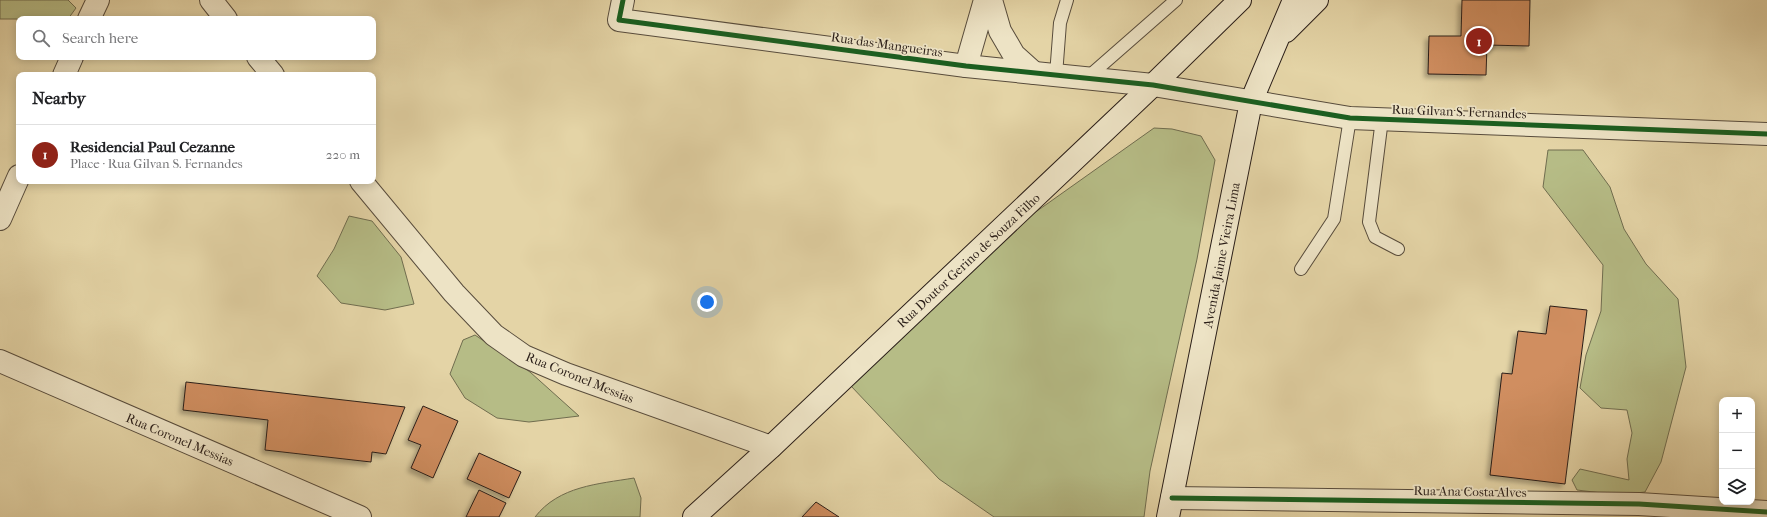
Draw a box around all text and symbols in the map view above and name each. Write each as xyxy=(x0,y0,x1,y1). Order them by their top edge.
search box xyxy=(16,16,376,60)
pin: 1 xyxy=(1466,26,1492,56)
icon: search xyxy=(30,27,52,49)
text: Search here xyxy=(62,29,138,47)
street label: Rua das Mangueiras xyxy=(830,29,944,60)
text: Nearby xyxy=(32,88,86,108)
street label: Rua Gilvan S. Fernandes xyxy=(1391,102,1527,121)
text: Residencial Paul Cezanne xyxy=(70,138,235,156)
text: 1 xyxy=(43,147,47,162)
text: 220 m xyxy=(326,147,360,162)
text: Place · Rua Gilvan S. Fernandes xyxy=(70,156,243,171)
street label: Avenida Jaime Vieira Lima xyxy=(1200,180,1243,330)
street label: Rua Doutor Gerino de Souza Filho xyxy=(894,190,1043,331)
your location xyxy=(697,292,717,312)
street label: Rua Coronel Messias xyxy=(524,349,636,406)
map controls xyxy=(1719,397,1755,505)
button: + xyxy=(1719,397,1755,433)
street label: Rua Coronel Messias xyxy=(124,410,236,469)
button: − xyxy=(1719,433,1755,469)
button: layers xyxy=(1719,469,1755,505)
street label: Rua Ana Costa Alves xyxy=(1413,483,1527,500)

